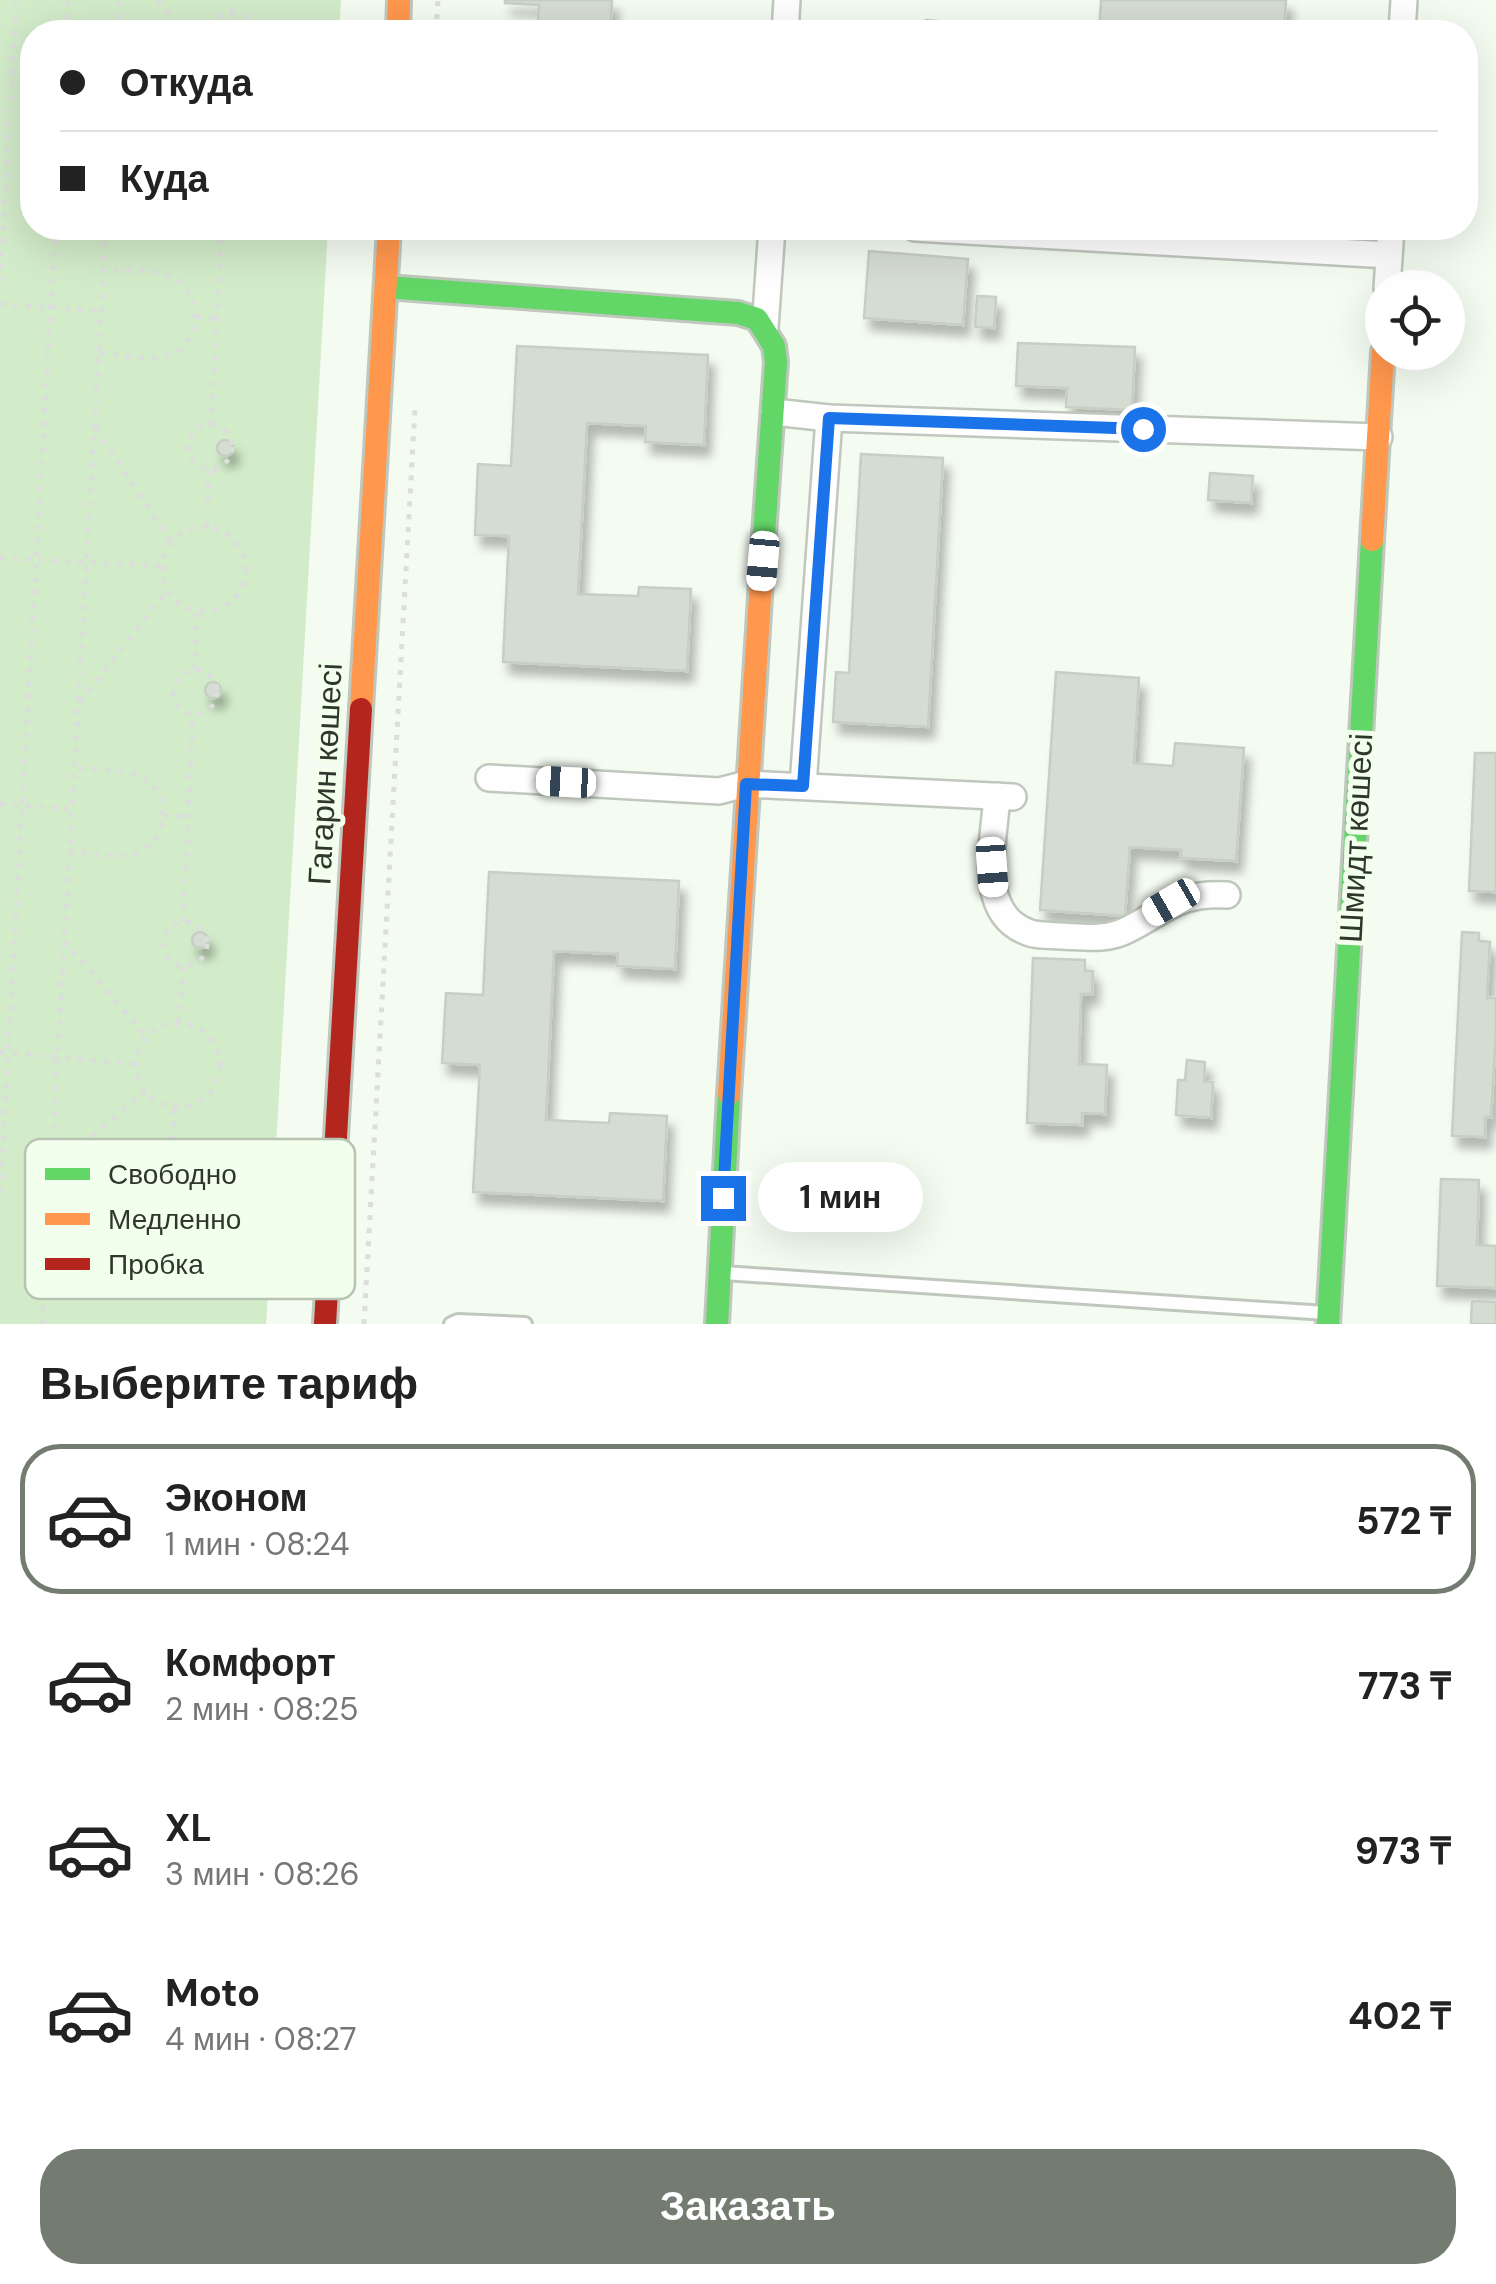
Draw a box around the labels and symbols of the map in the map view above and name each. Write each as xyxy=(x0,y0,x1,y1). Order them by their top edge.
route start xyxy=(1121,407,1166,452)
car xyxy=(745,530,781,592)
street label: Гагарин көшесі xyxy=(298,662,352,886)
street label: Шмидт көшесі xyxy=(1330,732,1382,944)
car xyxy=(535,765,597,799)
car xyxy=(975,836,1009,898)
car xyxy=(1138,874,1204,930)
legend xyxy=(25,1139,355,1299)
text: Свободно xyxy=(108,1156,237,1193)
callout: 1 мин xyxy=(758,1163,923,1233)
route end xyxy=(701,1176,746,1221)
text: Медленно xyxy=(108,1201,241,1238)
text: Пробка xyxy=(108,1246,204,1283)

